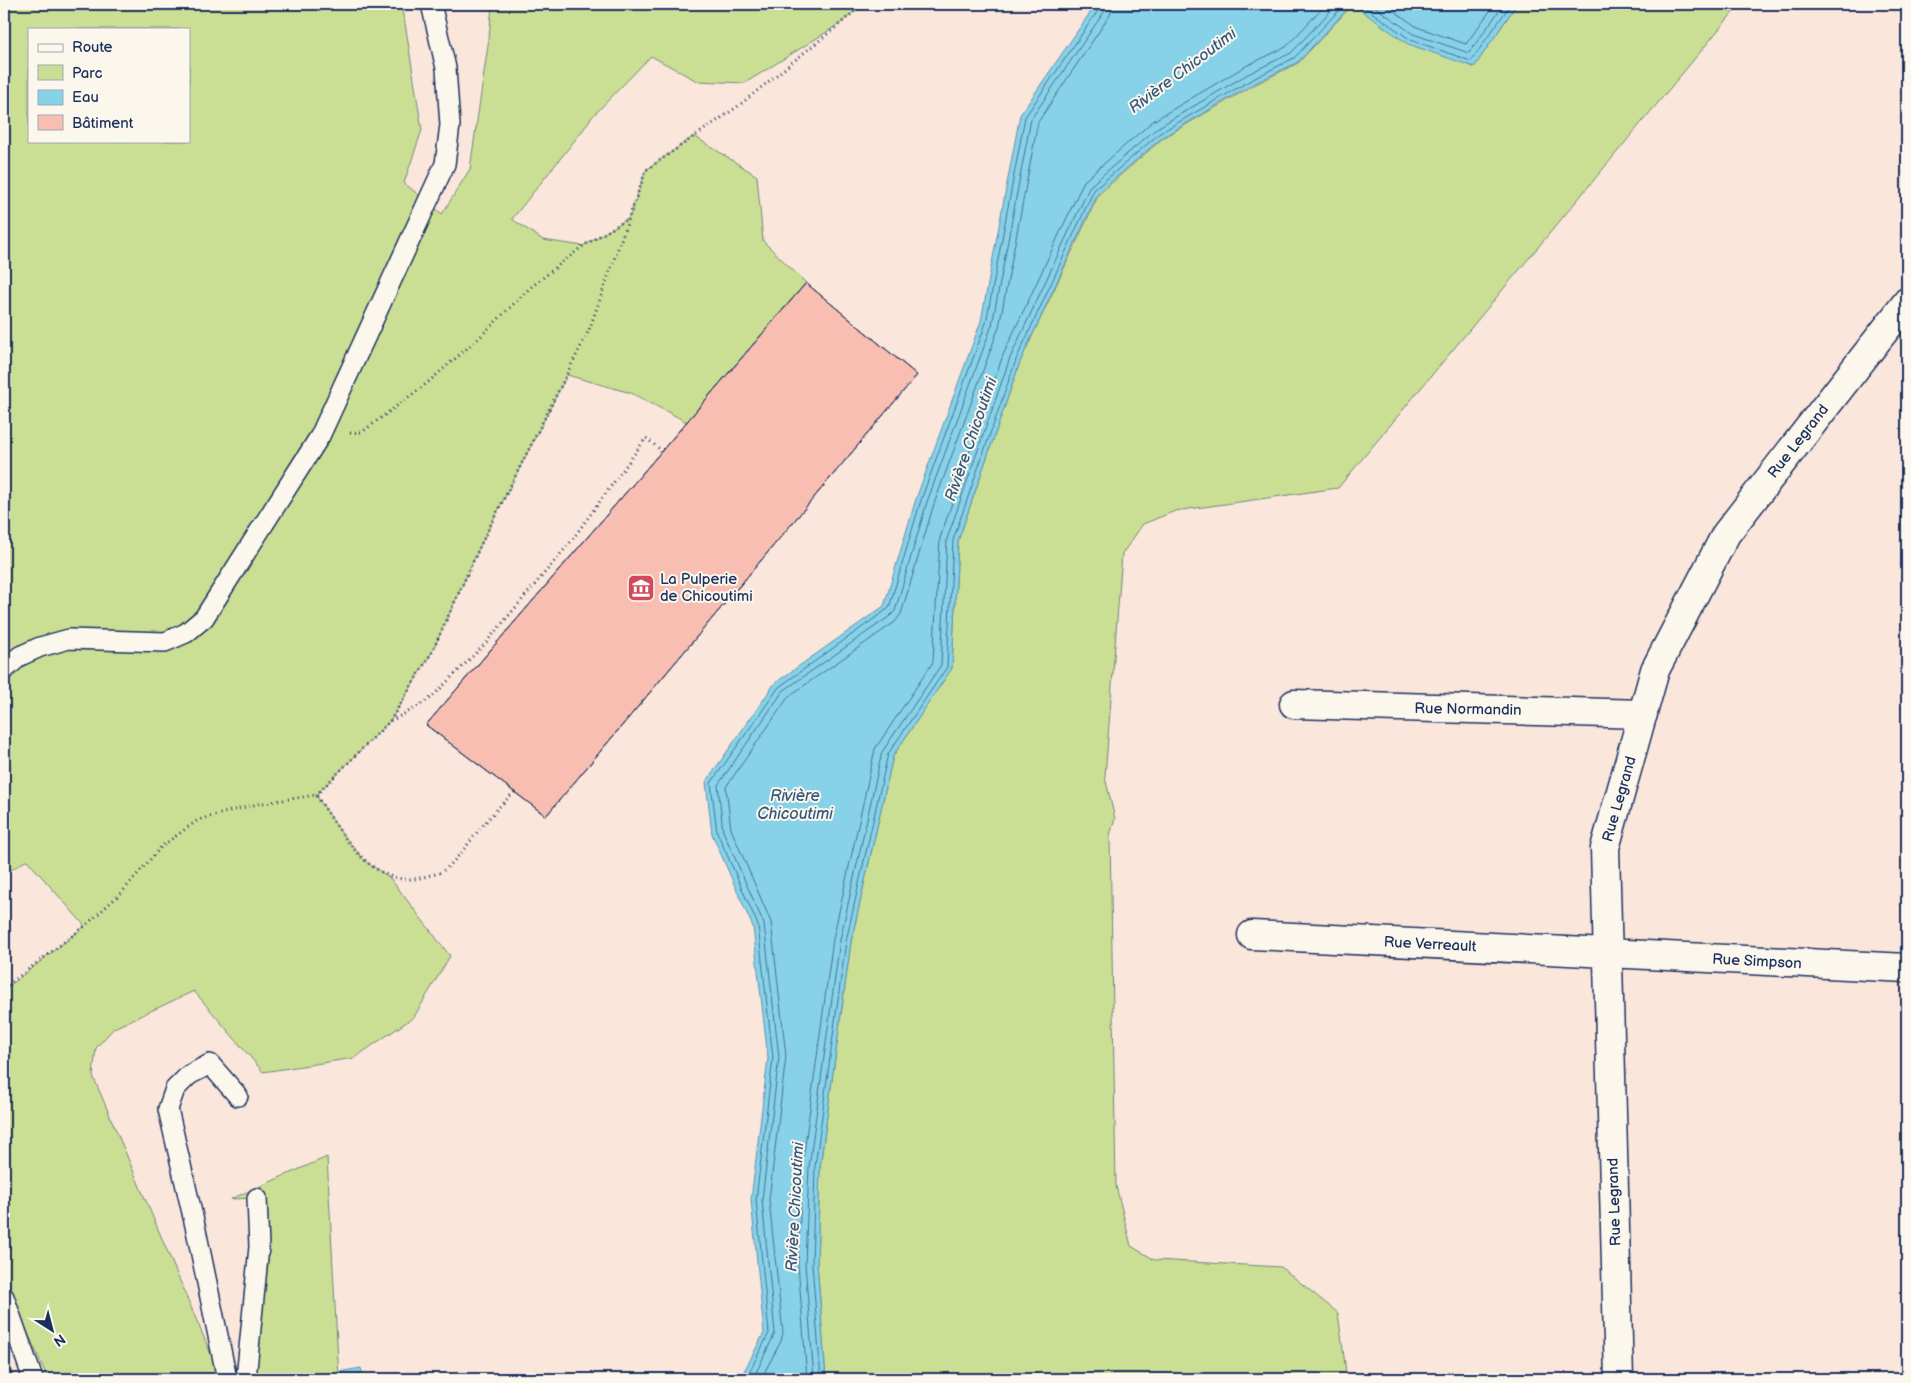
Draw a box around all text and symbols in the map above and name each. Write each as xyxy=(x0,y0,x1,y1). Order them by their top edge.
water label: Rivière Chicoutimi xyxy=(1125,24,1242,118)
legend xyxy=(28,28,190,142)
text: Route xyxy=(72,38,113,57)
text: Parc xyxy=(72,64,102,83)
text: Eau xyxy=(72,88,99,107)
text: Bâtiment xyxy=(72,114,134,133)
water label: Rivière Chicoutimi xyxy=(941,374,1002,504)
street label: Rue Legrand xyxy=(1764,401,1833,482)
place label: La Pulperie de Chicoutimi xyxy=(660,570,753,606)
museum icon: La Pulperie de Chicoutimi xyxy=(626,573,656,603)
street label: Rue Normandin xyxy=(1414,699,1522,720)
street label: Rue Legrand xyxy=(1598,754,1641,844)
water label: Rivière Chicoutimi xyxy=(757,787,834,824)
street label: Rue Verreault xyxy=(1383,933,1477,956)
street label: Rue Simpson xyxy=(1712,950,1802,973)
water label: Rivière Chicoutimi xyxy=(783,1140,808,1272)
street label: Rue Legrand xyxy=(1603,1157,1626,1246)
north arrow xyxy=(28,1306,78,1356)
text: N xyxy=(50,1330,69,1350)

